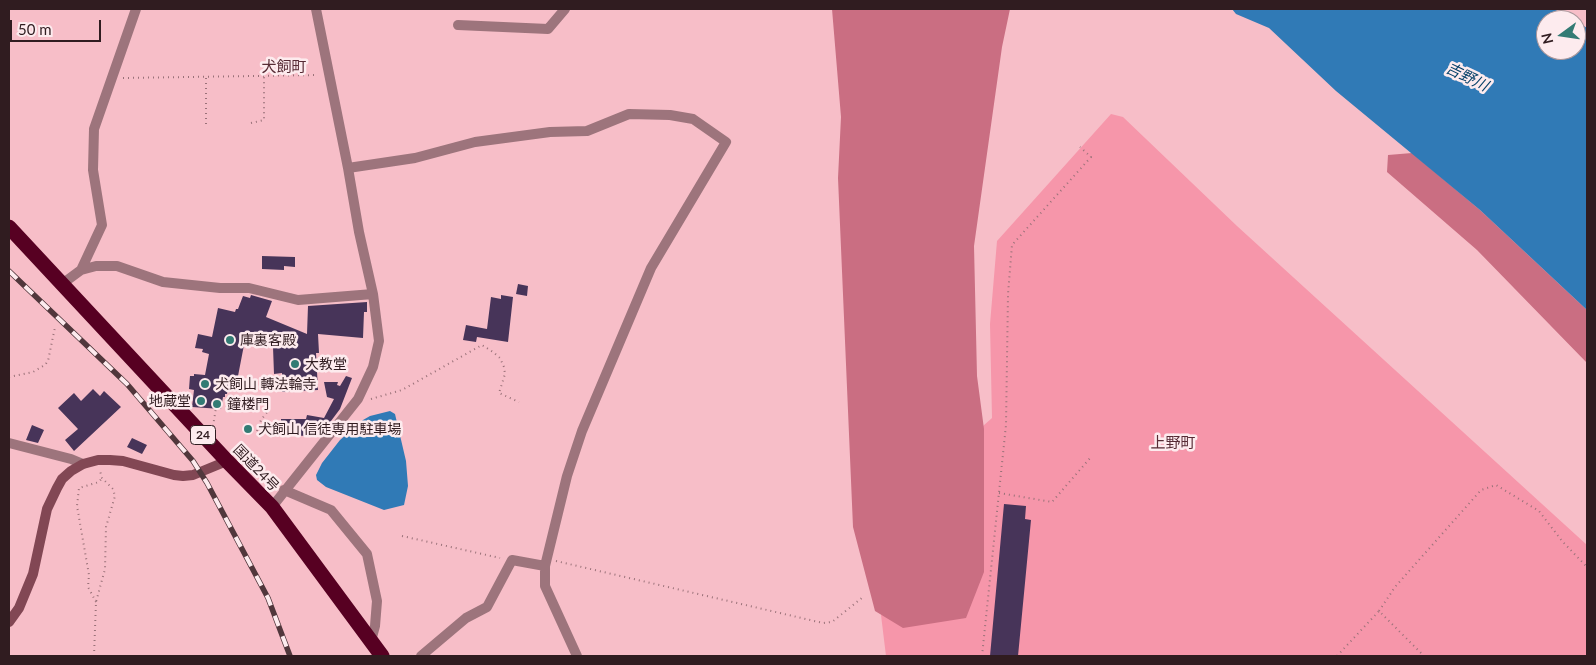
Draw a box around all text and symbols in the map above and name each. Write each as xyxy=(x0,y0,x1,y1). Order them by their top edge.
scale bar xyxy=(12,10,104,42)
north arrow xyxy=(1536,10,1586,60)
text: 50 m xyxy=(18,20,52,38)
text: N xyxy=(1537,31,1556,46)
district label: 犬飼町 xyxy=(262,58,306,76)
water label: 吉野川 xyxy=(1443,59,1491,95)
place label: 庫裏客殿 xyxy=(240,332,296,348)
marker: 庫裏客殿 xyxy=(224,334,236,346)
place label: 大教堂 xyxy=(305,356,347,372)
marker: 大教堂 xyxy=(289,358,301,370)
place label: 犬飼山 轉法輪寺 xyxy=(215,376,317,392)
marker: 犬飼山 轉法輪寺 xyxy=(199,378,211,390)
place label: 地蔵堂 xyxy=(149,393,191,409)
marker: 地蔵堂 xyxy=(195,395,207,407)
place label: 鐘楼門 xyxy=(227,396,269,412)
marker: 鐘楼門 xyxy=(211,398,223,410)
place label: 犬飼山 信徒専用駐車場 xyxy=(258,421,402,437)
marker: 犬飼山 信徒専用駐車場 xyxy=(242,423,254,435)
road number: 24 xyxy=(190,426,216,444)
district label: 上野町 xyxy=(1151,434,1195,452)
street label: 国道24号 xyxy=(230,441,282,495)

